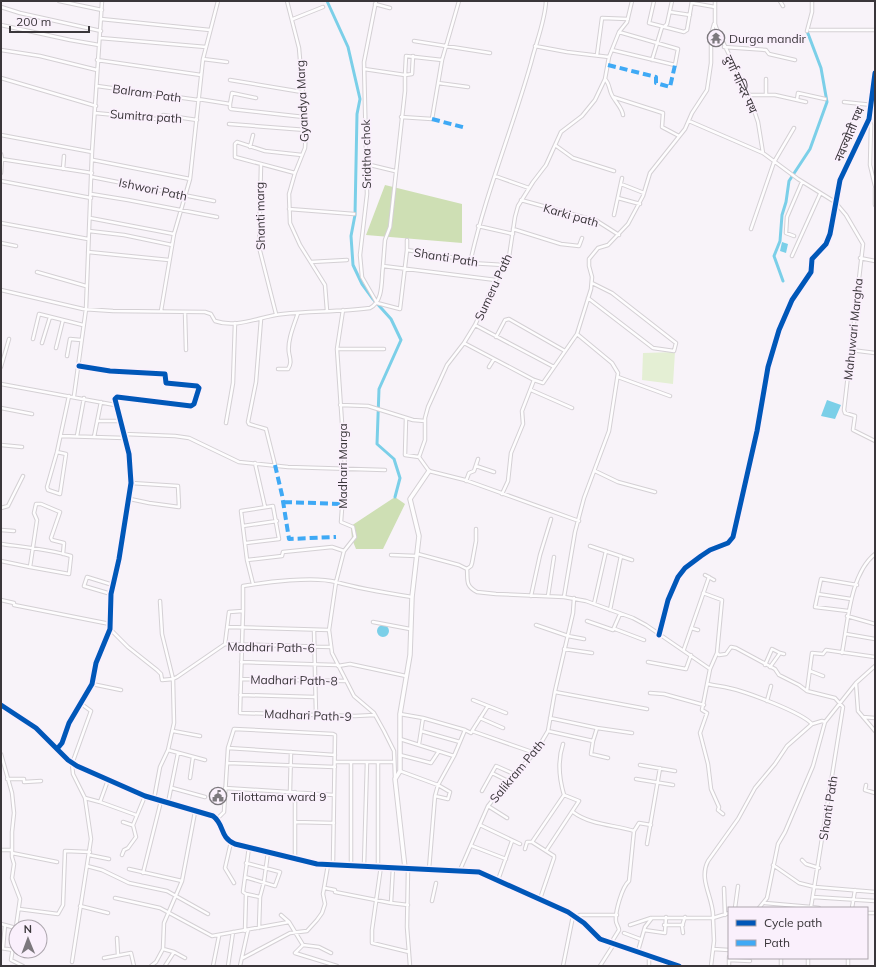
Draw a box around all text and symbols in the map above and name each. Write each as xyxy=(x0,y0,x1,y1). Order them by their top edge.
scale bar xyxy=(10,8,89,34)
text: 200 m xyxy=(16,14,51,29)
temple icon: Durga mandir xyxy=(706,28,726,48)
place label: Durga mandir xyxy=(729,31,807,46)
street label: दुर्गा मन्दिर पथ xyxy=(720,53,761,116)
street label: Gyandya Marg xyxy=(292,60,312,142)
street label: Balram Path xyxy=(112,81,182,105)
street label: नवज्योती पथ xyxy=(831,104,867,164)
street label: Sumitra path xyxy=(109,106,183,126)
street label: Sridtha chok xyxy=(358,118,374,189)
street label: Ishwori Path xyxy=(117,174,189,204)
street label: Shanti marg xyxy=(252,182,268,250)
street label: Karki path xyxy=(542,200,600,230)
street label: Shanti Path xyxy=(413,245,479,269)
street label: Sumeru Path xyxy=(471,251,515,323)
street label: Mahuwari Margha xyxy=(840,277,866,381)
street label: Madhari Marga xyxy=(335,423,350,509)
street label: Madhari Path-6 xyxy=(227,639,315,655)
street label: Madhari Path-8 xyxy=(250,672,338,688)
street label: Madhari Path-9 xyxy=(264,706,352,724)
street label: Salikram Path xyxy=(486,736,548,806)
street label: Shanti Path xyxy=(816,775,840,841)
public building icon: Tilottama ward 9 xyxy=(208,786,228,806)
place label: Tilottama ward 9 xyxy=(231,789,326,804)
legend xyxy=(728,907,868,959)
text: Cycle path xyxy=(764,915,822,930)
north arrow xyxy=(8,919,48,959)
text: N xyxy=(24,922,32,936)
text: Path xyxy=(764,935,790,950)

